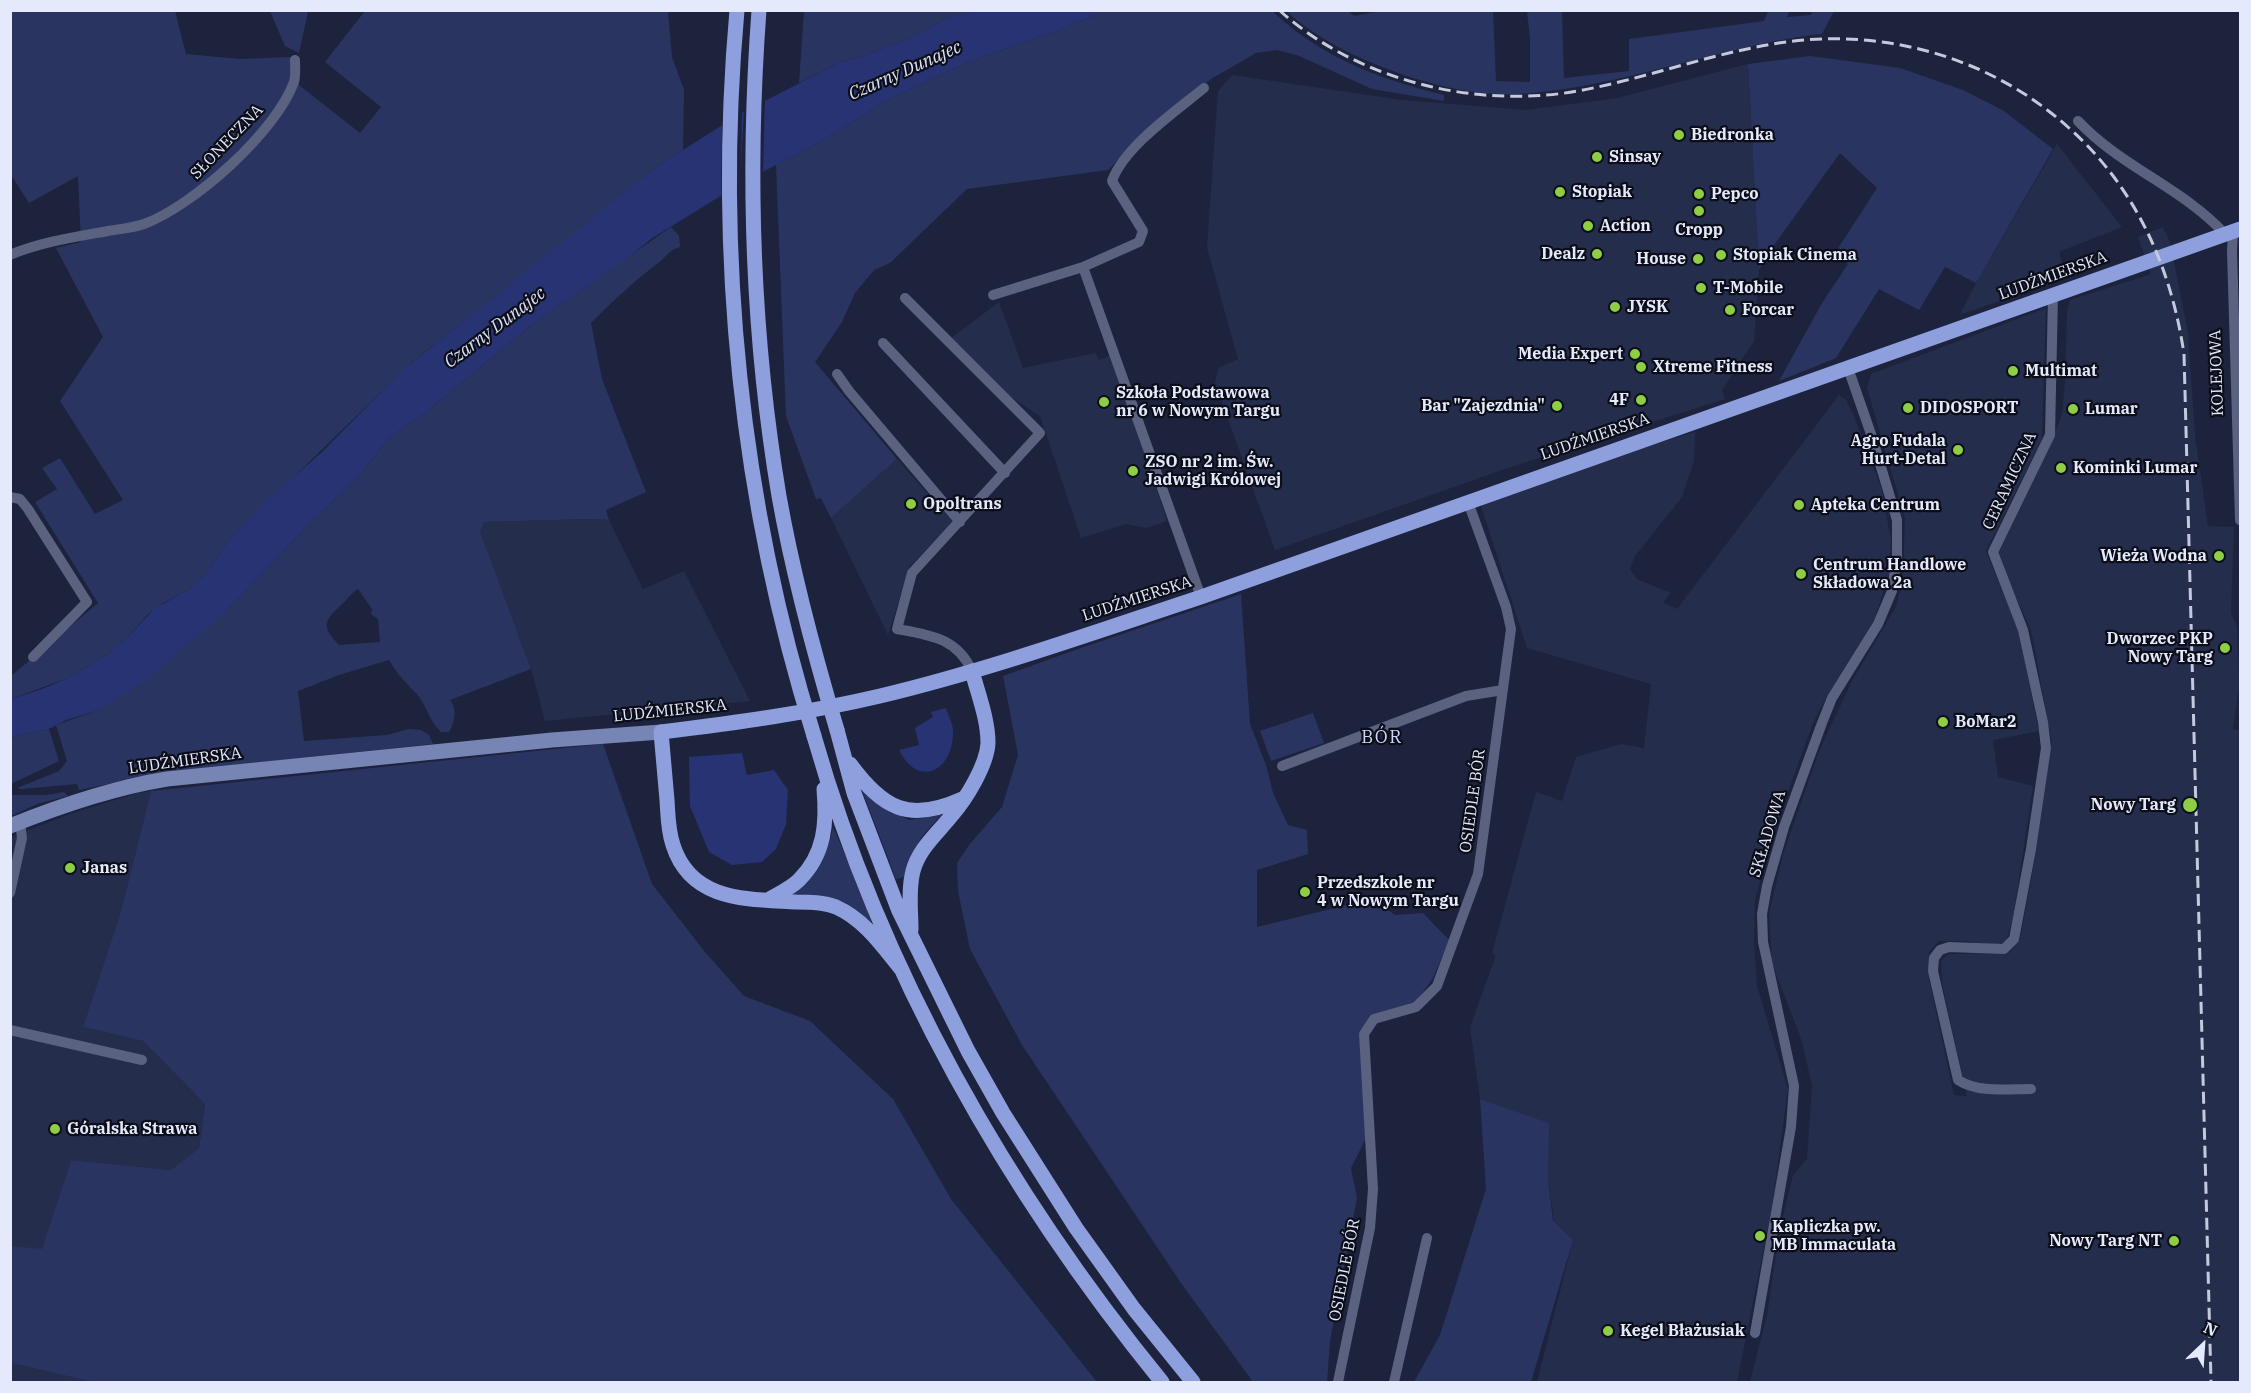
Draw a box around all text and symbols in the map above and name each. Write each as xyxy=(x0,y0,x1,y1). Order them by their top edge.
water label: Czarny Dunajec xyxy=(845,37,965,105)
street label: SŁONECZNA xyxy=(187,101,267,183)
place label: Biedronka xyxy=(1691,125,1774,145)
marker: Biedronka xyxy=(1672,128,1686,142)
place label: Sinsay xyxy=(1609,147,1661,167)
marker: Sinsay xyxy=(1590,150,1604,164)
place label: Stopiak xyxy=(1572,182,1632,202)
place label: Pepco xyxy=(1711,184,1759,204)
marker: Stopiak xyxy=(1553,185,1567,199)
marker: Pepco xyxy=(1692,187,1706,201)
marker: Cropp xyxy=(1692,204,1706,218)
place label: Action xyxy=(1600,216,1651,236)
marker: Action xyxy=(1581,219,1595,233)
place label: Cropp xyxy=(1675,220,1723,240)
place label: Dealz xyxy=(1541,244,1585,264)
place label: Stopiak Cinema xyxy=(1733,245,1857,265)
marker: Dealz xyxy=(1590,247,1604,261)
street label: LUDŹMIERSKA xyxy=(1996,247,2110,305)
marker: Stopiak Cinema xyxy=(1714,248,1728,262)
place label: House xyxy=(1636,249,1686,269)
marker: House xyxy=(1691,252,1705,266)
place label: T-Mobile xyxy=(1713,278,1783,298)
marker: T-Mobile xyxy=(1694,281,1708,295)
water label: Czarny Dunajec xyxy=(440,283,550,373)
place label: JYSK xyxy=(1627,297,1668,317)
marker: JYSK xyxy=(1608,300,1622,314)
place label: Forcar xyxy=(1742,300,1794,320)
marker: Forcar xyxy=(1723,303,1737,317)
street label: KOLEJOWA xyxy=(2206,329,2228,417)
place label: Media Expert xyxy=(1518,344,1623,364)
marker: Media Expert xyxy=(1628,347,1642,361)
place label: Xtreme Fitness xyxy=(1653,357,1773,377)
marker: Xtreme Fitness xyxy=(1634,360,1648,374)
place label: Multimat xyxy=(2025,361,2097,381)
marker: Multimat xyxy=(2006,364,2020,378)
place label: Szkoła Podstawowa nr 6 w Nowym Targu xyxy=(1116,383,1280,421)
place label: 4F xyxy=(1609,390,1629,410)
marker: 4F xyxy=(1634,393,1648,407)
marker: Szkoła Podstawowa nr 6 w Nowym Targu xyxy=(1097,395,1111,409)
place label: Bar "Zajezdnia" xyxy=(1421,396,1545,416)
place label: DIDOSPORT xyxy=(1920,398,2018,418)
marker: Bar "Zajezdnia" xyxy=(1550,399,1564,413)
place label: Lumar xyxy=(2085,399,2138,419)
marker: DIDOSPORT xyxy=(1901,401,1915,415)
marker: Lumar xyxy=(2066,402,2080,416)
street label: LUDŹMIERSKA xyxy=(1538,409,1652,465)
street label: CERAMICZNA xyxy=(1979,429,2041,533)
place label: Agro Fudala Hurt-Detal xyxy=(1851,431,1946,469)
marker: Agro Fudala Hurt-Detal xyxy=(1951,443,1965,457)
place label: ZSO nr 2 im. Św. Jadwigi Królowej xyxy=(1145,452,1281,490)
place label: Kominki Lumar xyxy=(2073,458,2197,478)
marker: Kominki Lumar xyxy=(2054,461,2068,475)
marker: ZSO nr 2 im. Św. Jadwigi Królowej xyxy=(1126,464,1140,478)
place label: Opoltrans xyxy=(923,494,1002,514)
place label: Apteka Centrum xyxy=(1811,495,1940,515)
marker: Opoltrans xyxy=(904,497,918,511)
marker: Apteka Centrum xyxy=(1792,498,1806,512)
place label: Wieża Wodna xyxy=(2100,546,2207,566)
marker: Wieża Wodna xyxy=(2212,549,2226,563)
place label: Centrum Handlowe Składowa 2a xyxy=(1813,555,1966,593)
marker: Centrum Handlowe Składowa 2a xyxy=(1794,567,1808,581)
street label: LUDŹMIERSKA xyxy=(1080,572,1194,626)
place label: Dworzec PKP Nowy Targ xyxy=(2107,629,2213,667)
marker: Dworzec PKP Nowy Targ xyxy=(2218,641,2232,655)
street label: LUDŹMIERSKA xyxy=(612,695,728,727)
place label: BoMar2 xyxy=(1955,712,2017,732)
marker: BoMar2 xyxy=(1936,715,1950,729)
district label: BÓR xyxy=(1361,727,1403,749)
street label: LUDŹMIERSKA xyxy=(127,744,243,778)
street label: OSIEDLE BÓR xyxy=(1456,748,1490,854)
street label: SKŁADOWA xyxy=(1746,788,1790,880)
place label: Nowy Targ xyxy=(2091,795,2176,815)
marker: Nowy Targ xyxy=(2181,796,2199,814)
place label: Janas xyxy=(82,858,127,878)
marker: Janas xyxy=(63,861,77,875)
place label: Przedszkole nr 4 w Nowym Targu xyxy=(1317,873,1459,911)
marker: Przedszkole nr 4 w Nowym Targu xyxy=(1298,885,1312,899)
place label: Góralska Strawa xyxy=(67,1119,197,1139)
marker: Góralska Strawa xyxy=(48,1122,62,1136)
street label: OSIEDLE BÓR xyxy=(1326,1217,1364,1323)
place label: Kapliczka pw. MB Immaculata xyxy=(1772,1217,1896,1255)
marker: Kapliczka pw. MB Immaculata xyxy=(1753,1229,1767,1243)
place label: Nowy Targ NT xyxy=(2049,1231,2162,1251)
marker: Nowy Targ NT xyxy=(2167,1234,2181,1248)
north arrow xyxy=(2173,1315,2233,1375)
text: N xyxy=(2201,1317,2221,1340)
place label: Kegel Błażusiak xyxy=(1620,1321,1745,1341)
marker: Kegel Błażusiak xyxy=(1601,1324,1615,1338)

